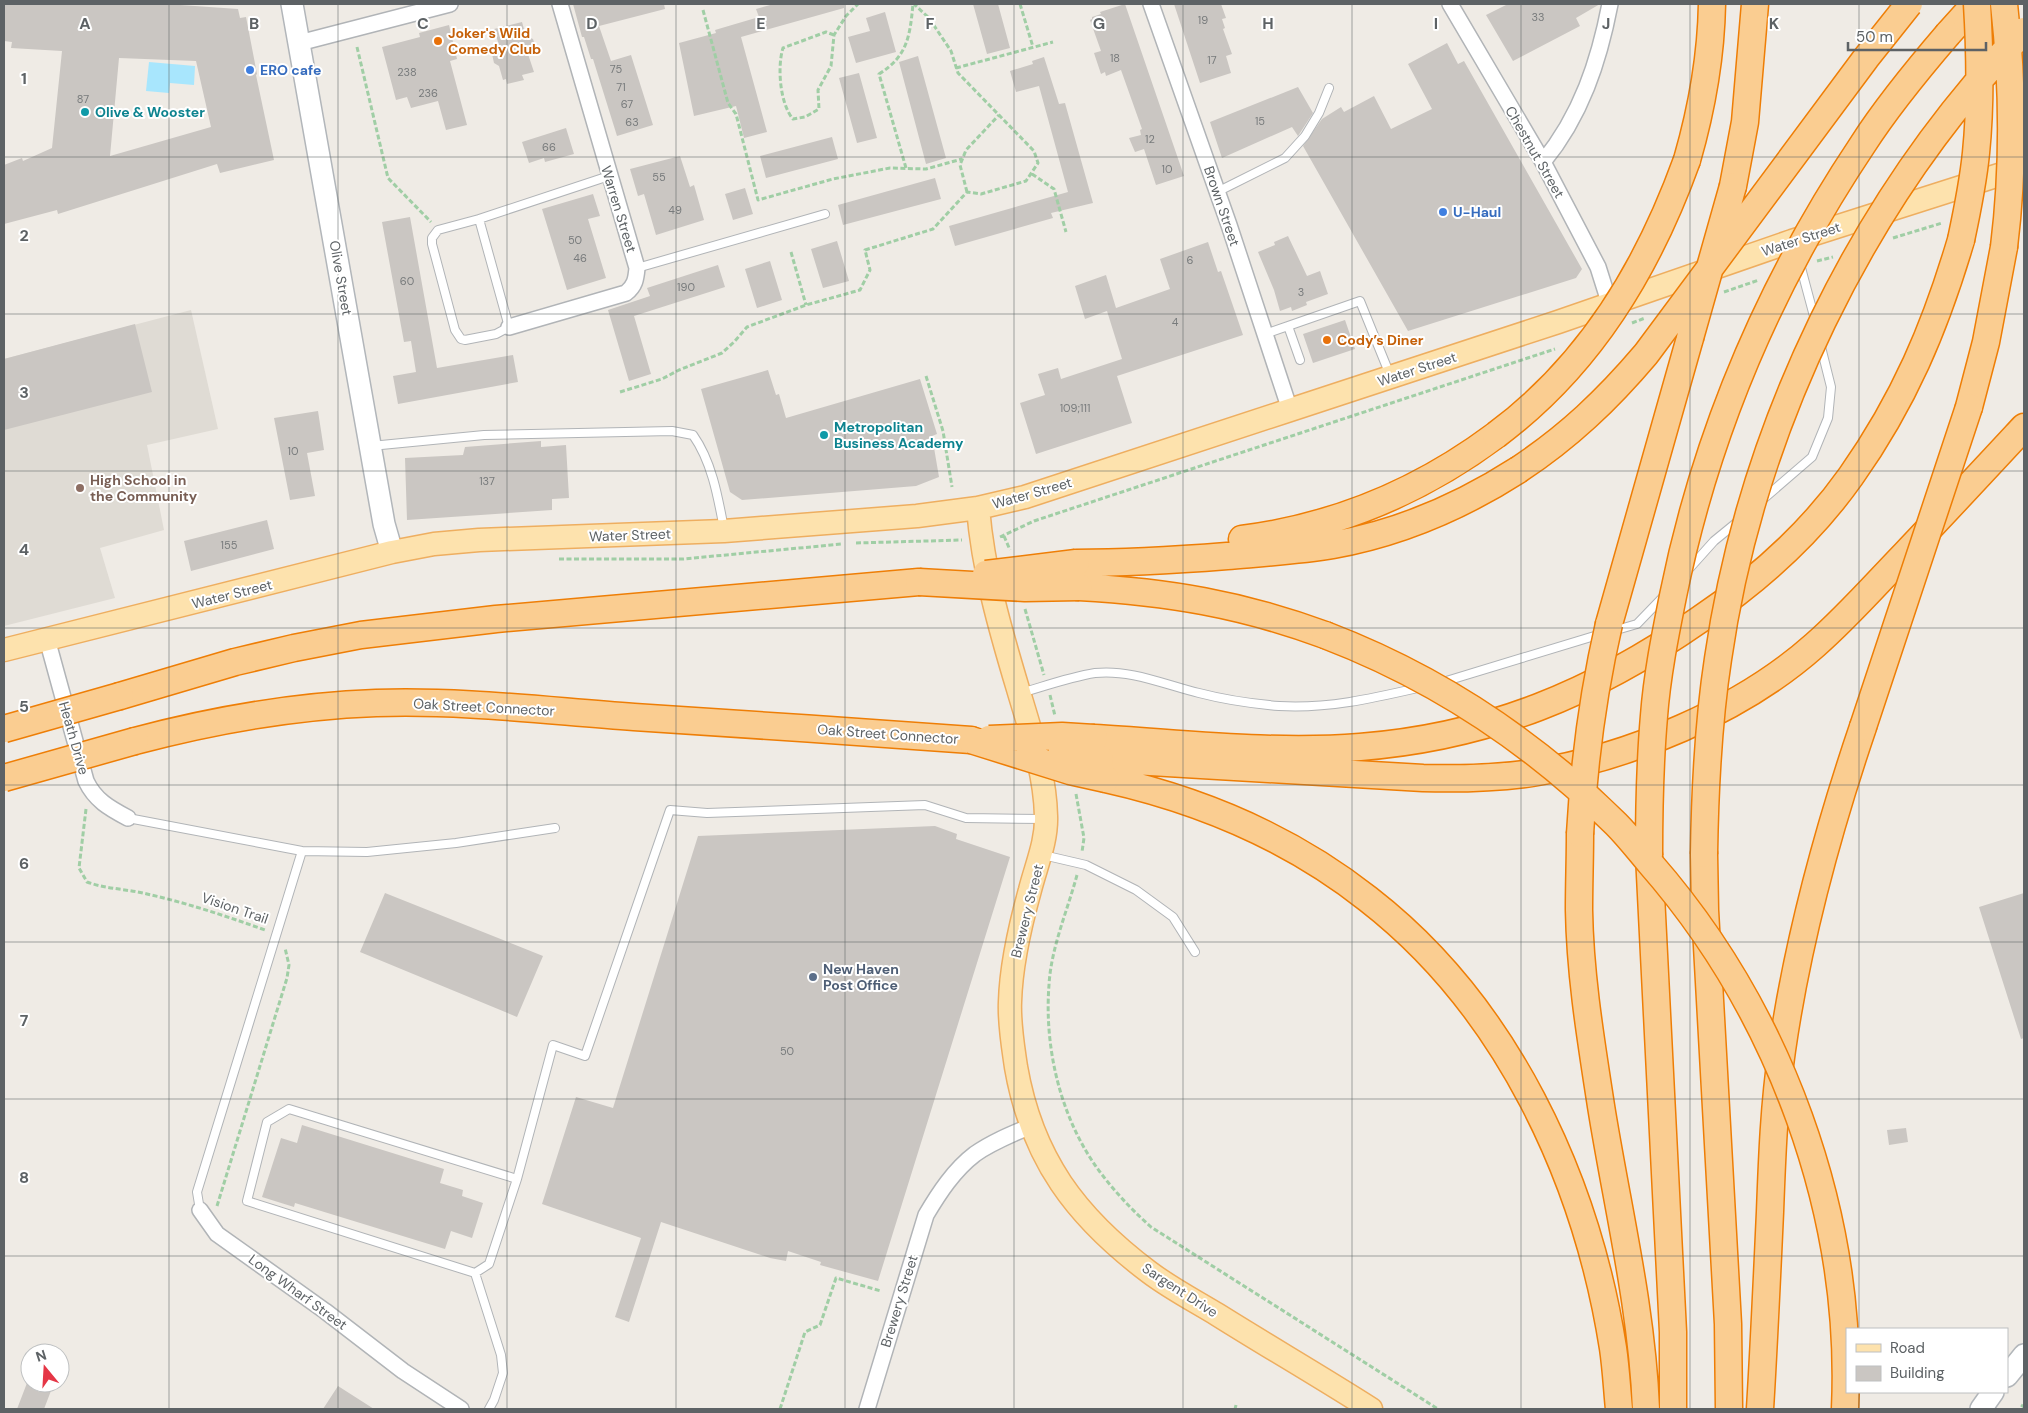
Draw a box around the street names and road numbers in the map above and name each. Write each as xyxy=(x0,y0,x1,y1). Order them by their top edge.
street label: Chestnut Street xyxy=(1501,103,1569,201)
street label: Warren Street xyxy=(597,163,641,255)
street label: Brown Street xyxy=(1200,164,1244,248)
street label: Water Street xyxy=(1759,218,1843,260)
street label: Olive Street xyxy=(326,239,356,317)
street label: Water Street xyxy=(1375,348,1459,390)
street label: Water Street xyxy=(990,473,1074,513)
street label: Water Street xyxy=(589,525,671,545)
street label: Water Street xyxy=(190,575,274,613)
street label: Oak Street Connector xyxy=(413,694,555,720)
street label: Heath Drive xyxy=(55,699,93,777)
street label: Oak Street Connector xyxy=(817,720,959,748)
street label: Brewery Street xyxy=(1007,862,1047,960)
street label: Vision Trail xyxy=(199,888,271,928)
street label: Long Wharf Street xyxy=(245,1250,351,1334)
street label: Brewery Street xyxy=(876,1253,922,1349)
street label: Sargent Drive xyxy=(1139,1259,1221,1321)

